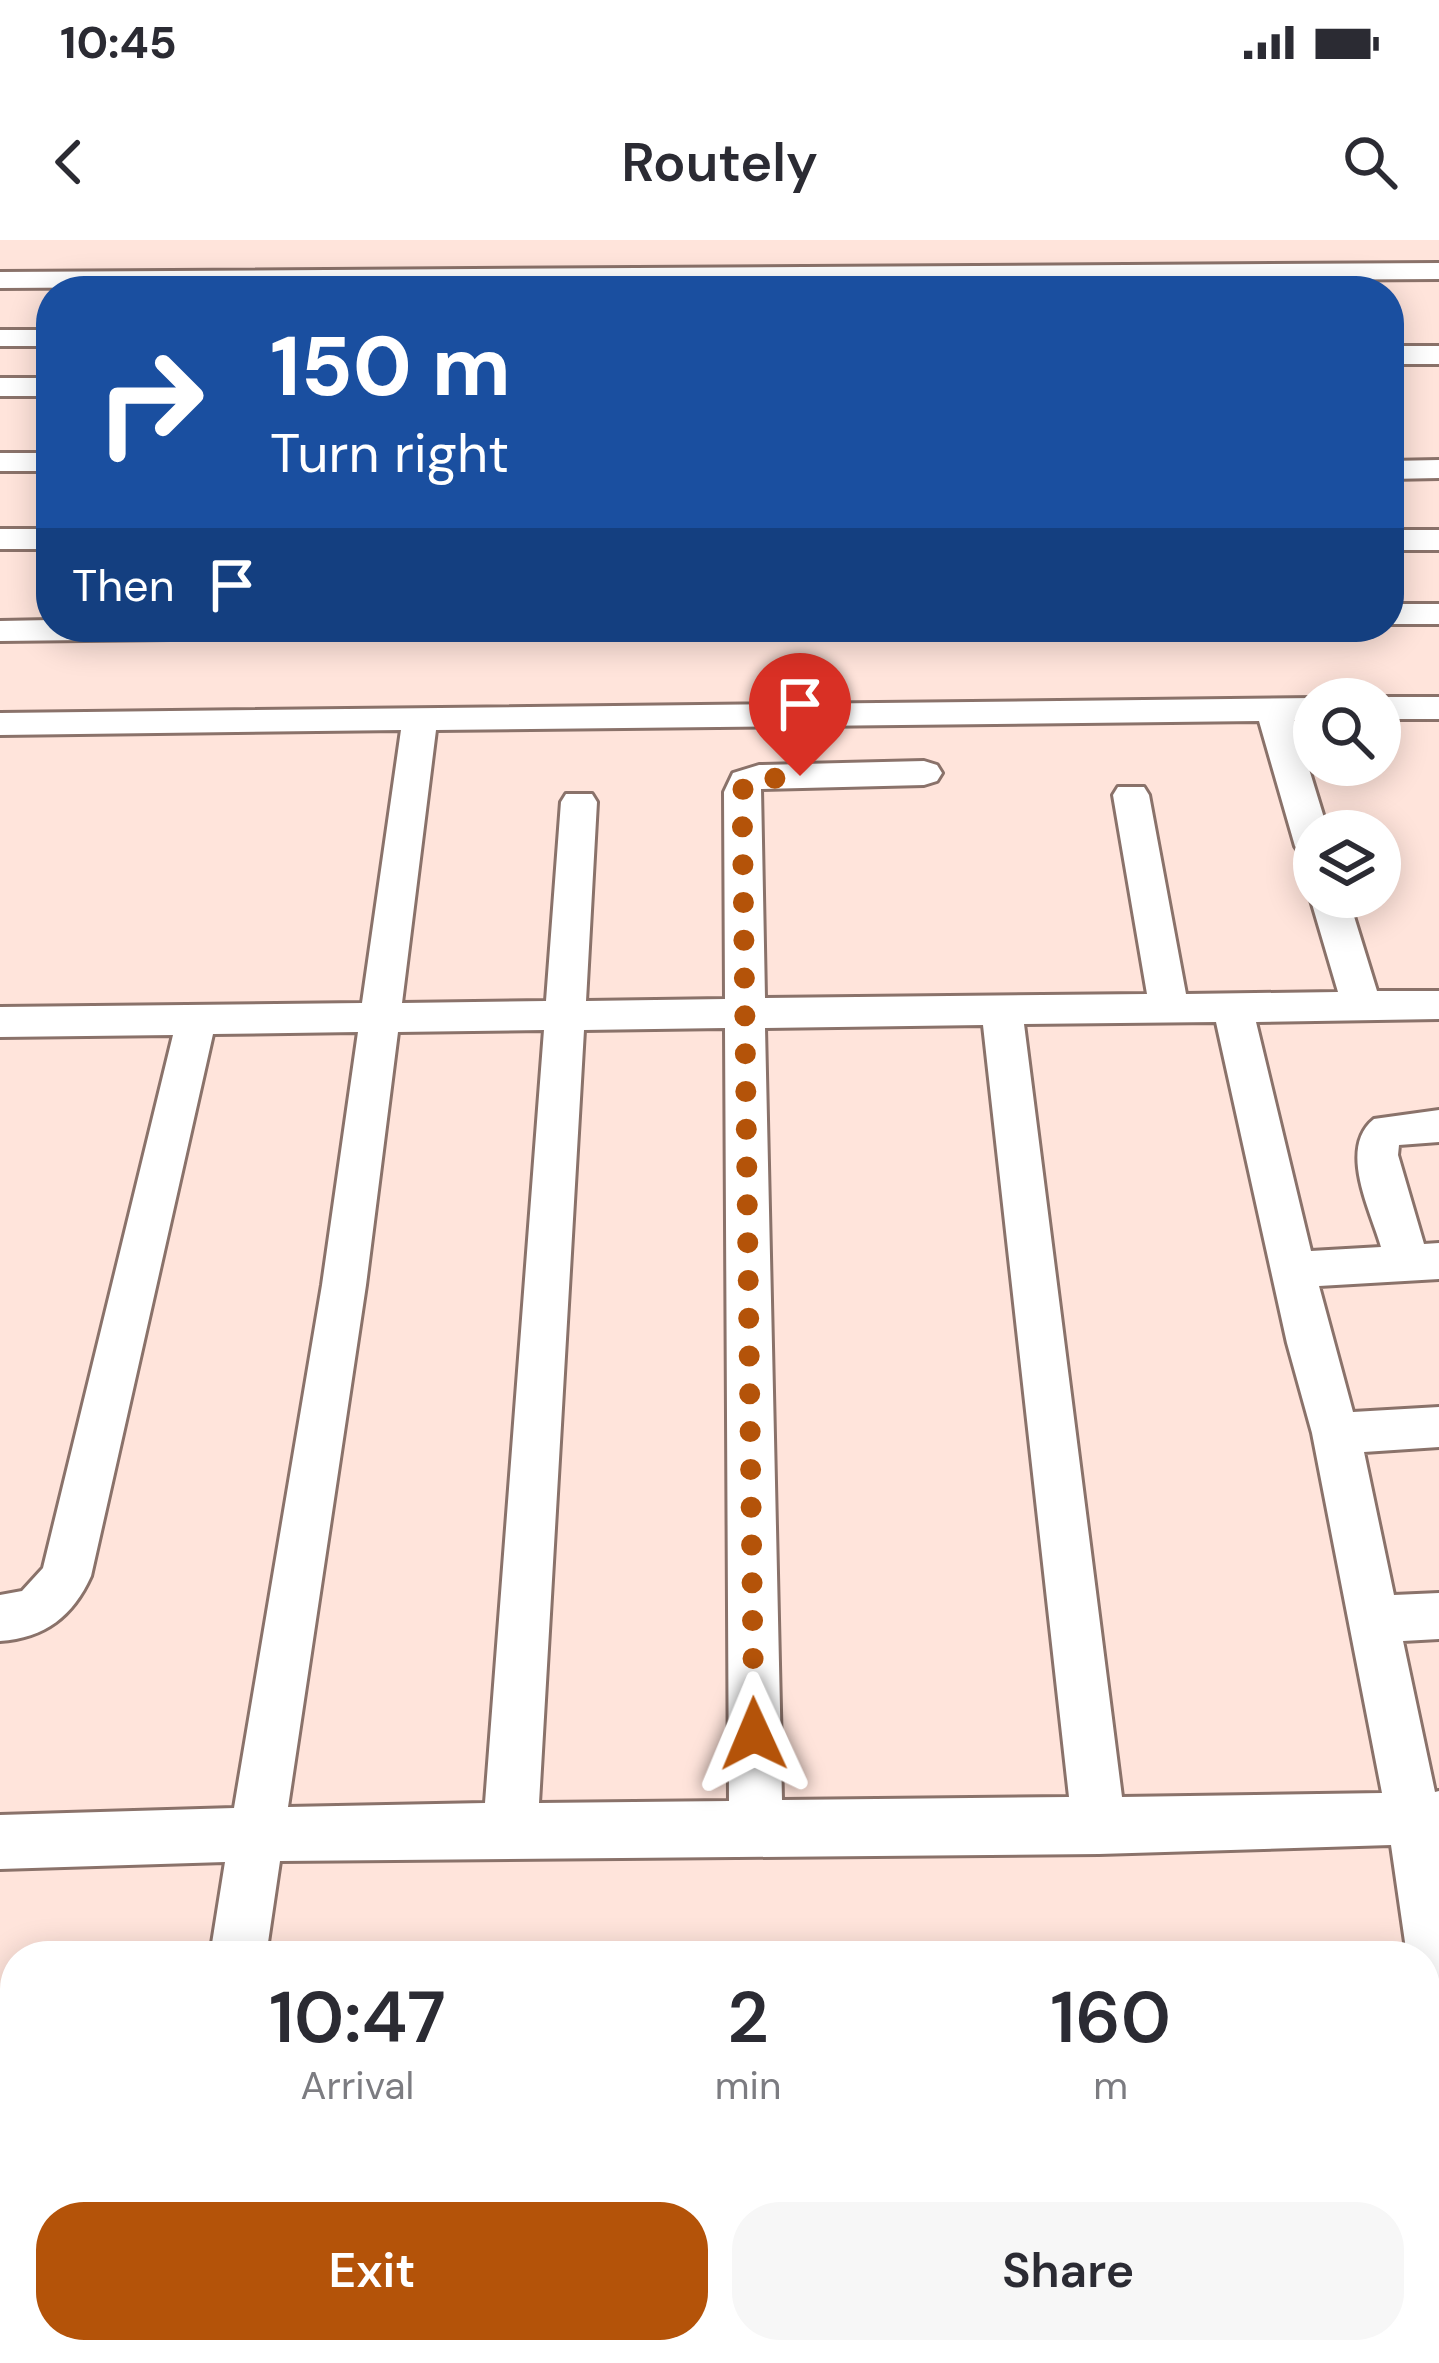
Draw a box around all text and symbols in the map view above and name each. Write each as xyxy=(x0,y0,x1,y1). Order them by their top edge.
text: 10:45 xyxy=(60,13,177,72)
text: Routely xyxy=(621,127,818,198)
icon: back xyxy=(36,129,102,195)
icon: search xyxy=(1337,129,1403,195)
text: 150 m xyxy=(270,312,511,421)
icon: right xyxy=(72,324,228,480)
text: Turn right xyxy=(270,418,509,489)
icon: arrive xyxy=(199,552,265,618)
text: Then xyxy=(72,556,175,615)
pin xyxy=(749,653,851,776)
icon: arrive xyxy=(767,671,833,737)
map controls xyxy=(1293,678,1401,918)
button: search xyxy=(1293,678,1401,786)
button: layers xyxy=(1293,810,1401,918)
position arrow xyxy=(691,1671,817,1797)
text: 10:47 xyxy=(269,1971,446,2064)
text: 2 xyxy=(727,1971,769,2064)
text: 160 xyxy=(1050,1971,1171,2064)
text: Arrival xyxy=(301,2060,414,2111)
text: min xyxy=(715,2060,781,2111)
text: m xyxy=(1093,2060,1128,2111)
button: Exit xyxy=(36,2202,708,2340)
button: Share xyxy=(732,2202,1404,2340)

